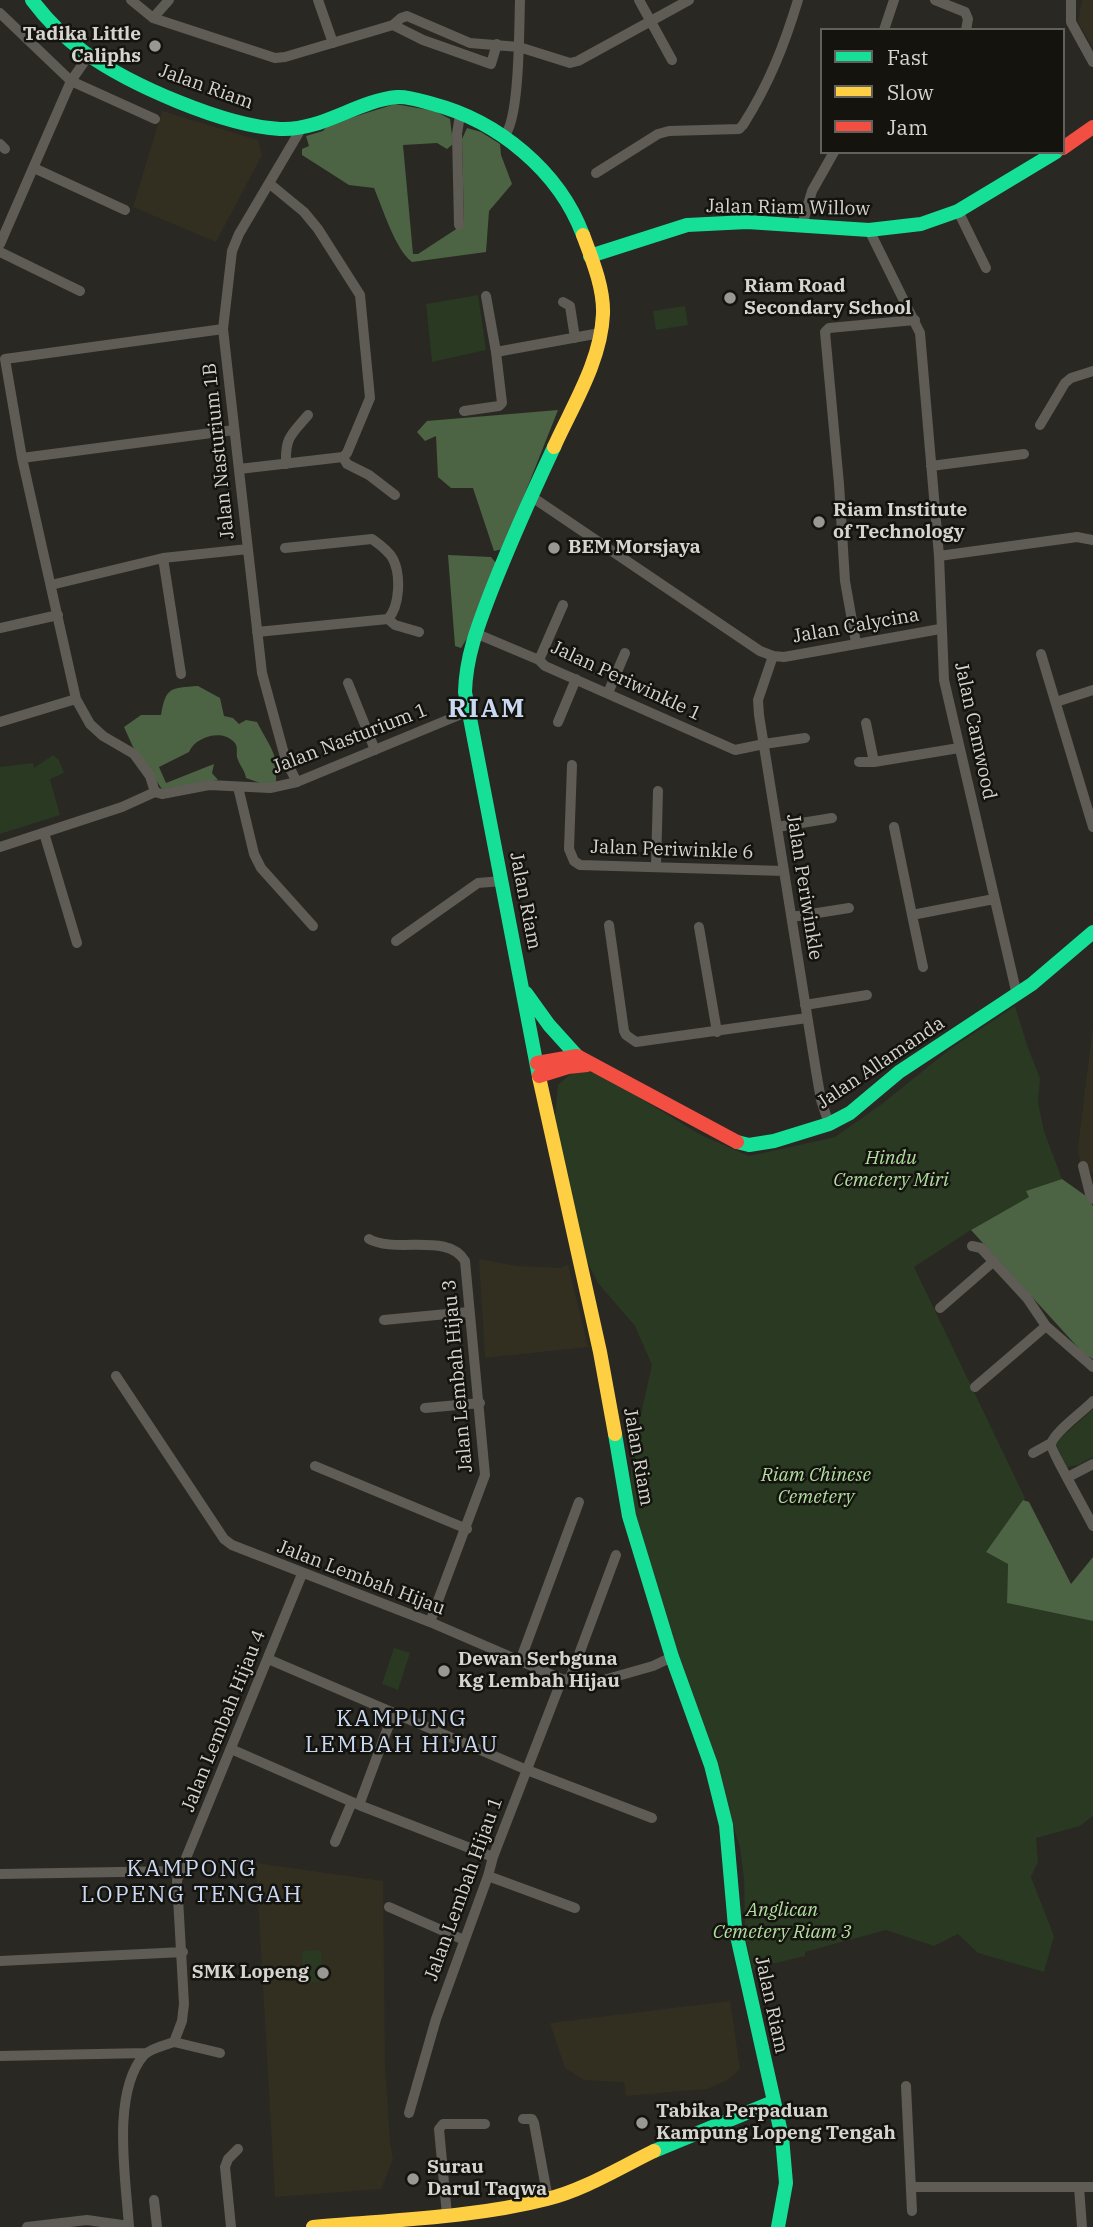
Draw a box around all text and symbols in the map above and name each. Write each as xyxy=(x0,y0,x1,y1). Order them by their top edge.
place label: Tadika Little Caliphs xyxy=(23,24,141,68)
legend xyxy=(820,28,1065,154)
marker: Tadika Little Caliphs xyxy=(147,38,163,54)
text: Fast xyxy=(887,43,928,71)
street label: Jalan Riam xyxy=(156,59,256,115)
text: Slow xyxy=(887,78,934,106)
text: Jam xyxy=(887,113,928,141)
street label: Jalan Riam Willow xyxy=(706,195,870,221)
place label: Riam Road Secondary School xyxy=(744,276,911,320)
marker: Riam Road Secondary School xyxy=(722,290,738,306)
street label: Jalan Nasturium 1B xyxy=(198,362,240,540)
place label: Riam Institute of Technology xyxy=(833,500,967,544)
marker: Riam Institute of Technology xyxy=(811,514,827,530)
place label: BEM Morsjaya xyxy=(568,537,701,559)
marker: BEM Morsjaya xyxy=(546,540,562,556)
street label: Jalan Calycina xyxy=(791,604,921,648)
street label: Jalan Periwinkle 1 xyxy=(547,636,705,726)
street label: Jalan Camwood xyxy=(949,660,1001,802)
district label: RIAM xyxy=(448,693,526,725)
street label: Jalan Nasturium 1 xyxy=(269,699,431,779)
street label: Jalan Periwinkle xyxy=(781,812,827,962)
street label: Jalan Periwinkle 6 xyxy=(590,836,754,864)
street label: Jalan Riam xyxy=(504,850,546,952)
street label: Jalan Allamanda xyxy=(813,1012,949,1114)
park label: Hindu Cemetery Miri xyxy=(833,1148,949,1192)
street label: Jalan Lembah Hijau 3 xyxy=(438,1278,478,1474)
street label: Jalan Riam xyxy=(618,1406,658,1508)
park label: Riam Chinese Cemetery xyxy=(761,1465,871,1509)
street label: Jalan Lembah Hijau xyxy=(274,1535,448,1621)
street label: Jalan Lembah Hijau 4 xyxy=(177,1627,271,1815)
place label: Dewan Serbguna Kg Lembah Hijau xyxy=(458,1649,620,1693)
marker: Dewan Serbguna Kg Lembah Hijau xyxy=(436,1663,452,1679)
district label: KAMPUNG LEMBAH HIJAU xyxy=(306,1705,498,1759)
street label: Jalan Lembah Hijau 1 xyxy=(420,1794,508,1984)
district label: KAMPONG LOPENG TENGAH xyxy=(82,1855,302,1909)
park label: Anglican Cemetery Riam 3 xyxy=(713,1900,851,1944)
street label: Jalan Riam xyxy=(750,1954,792,2056)
place label: SMK Lopeng xyxy=(192,1962,309,1984)
marker: SMK Lopeng xyxy=(315,1965,331,1981)
place label: Tabika Perpaduan Kampung Lopeng Tengah xyxy=(656,2101,896,2145)
marker: Tabika Perpaduan Kampung Lopeng Tengah xyxy=(634,2115,650,2131)
place label: Surau Darul Taqwa xyxy=(427,2157,547,2201)
marker: Surau Darul Taqwa xyxy=(405,2171,421,2187)

